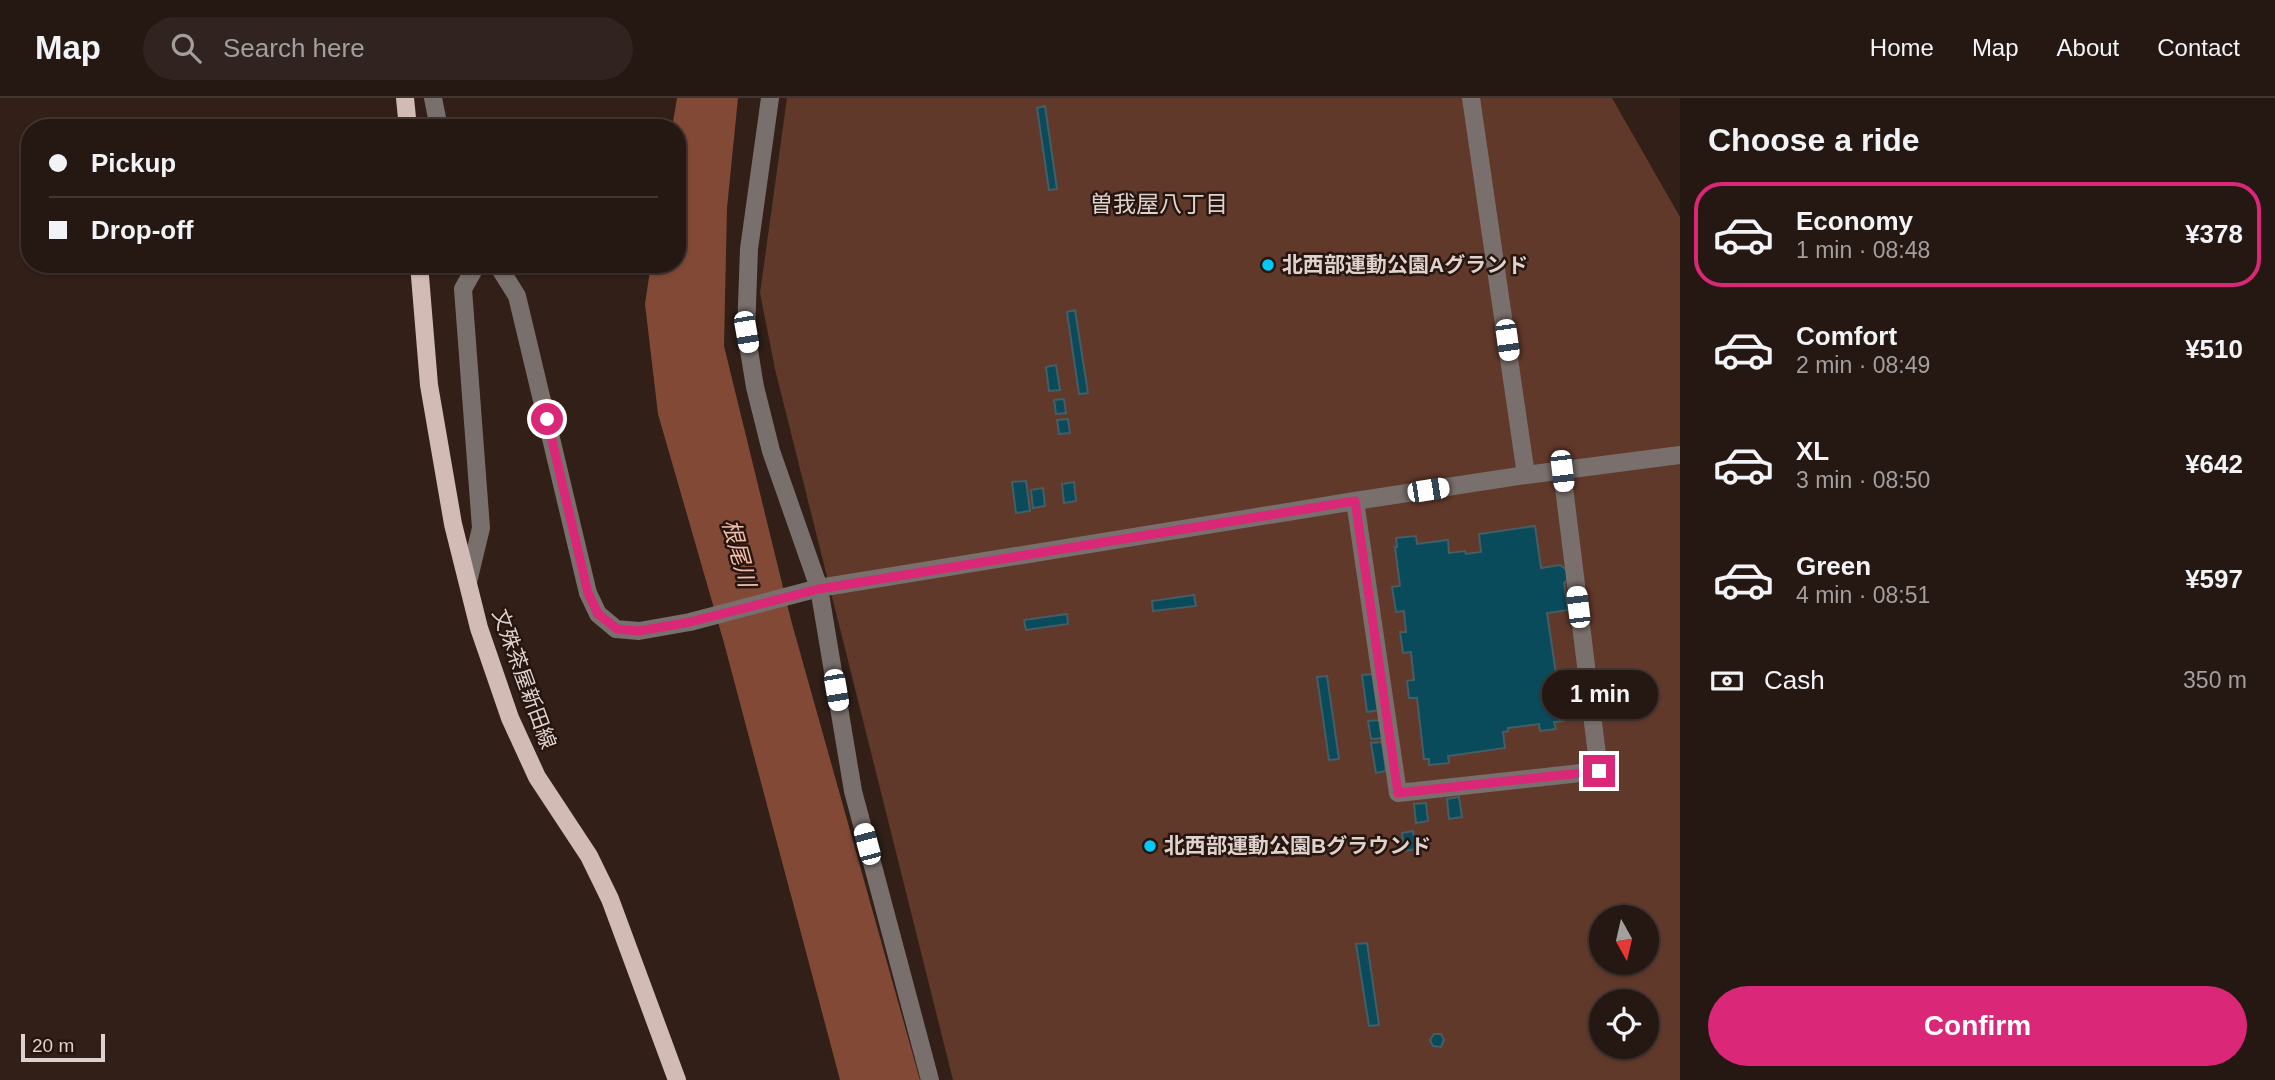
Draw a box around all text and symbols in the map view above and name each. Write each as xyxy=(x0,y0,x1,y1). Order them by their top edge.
search box xyxy=(143,17,633,80)
text: Map xyxy=(35,29,101,66)
icon: search xyxy=(167,29,205,67)
text: Search here xyxy=(223,33,365,63)
text: Home xyxy=(1870,34,1934,61)
text: Map xyxy=(1972,34,2019,61)
text: About xyxy=(2057,34,2119,61)
text: Contact xyxy=(2157,34,2240,61)
text: Choose a ride xyxy=(1708,122,1920,158)
text: Pickup xyxy=(91,148,176,178)
district label: 曽我屋八丁目 xyxy=(1090,191,1228,217)
icon: car xyxy=(1712,203,1775,266)
text: Economy xyxy=(1796,206,1913,236)
text: Drop-off xyxy=(91,215,194,245)
text: ¥378 xyxy=(2185,219,2243,249)
text: 1 min · 08:48 xyxy=(1796,237,1930,263)
place label: 北西部運動公園Aグランド xyxy=(1282,253,1528,276)
marker: 北西部運動公園Aグランド xyxy=(1260,257,1276,273)
car xyxy=(733,309,760,355)
car xyxy=(1494,318,1521,362)
icon: car xyxy=(1712,318,1775,381)
text: Comfort xyxy=(1796,321,1897,351)
text: ¥510 xyxy=(2185,334,2243,364)
text: 2 min · 08:49 xyxy=(1796,352,1930,378)
route start xyxy=(531,403,563,435)
icon: car xyxy=(1712,433,1775,496)
text: XL xyxy=(1796,436,1829,466)
car xyxy=(1550,449,1575,493)
text: ¥642 xyxy=(2185,449,2243,479)
text: 3 min · 08:50 xyxy=(1796,467,1930,493)
car xyxy=(1406,476,1451,504)
water label: 根尾川 xyxy=(718,516,761,593)
icon: car xyxy=(1712,548,1775,611)
text: Green xyxy=(1796,551,1871,581)
text: ¥597 xyxy=(2185,564,2243,594)
text: 4 min · 08:51 xyxy=(1796,582,1930,608)
car xyxy=(1566,585,1591,629)
street label: 文殊茶屋新田線 xyxy=(489,606,560,752)
icon: cash xyxy=(1708,662,1746,700)
text: Cash xyxy=(1764,665,1825,695)
car xyxy=(823,667,850,713)
text: 350 m xyxy=(2183,667,2247,693)
callout: 1 min xyxy=(1541,670,1657,718)
text: 1 min xyxy=(1570,681,1630,707)
route end xyxy=(1583,755,1615,787)
car xyxy=(852,821,883,867)
place label: 北西部運動公園Bグラウンド xyxy=(1164,834,1431,857)
marker: 北西部運動公園Bグラウンド xyxy=(1142,838,1158,854)
north arrow xyxy=(1589,905,1659,975)
map controls xyxy=(1589,905,1659,1059)
button: Confirm xyxy=(1708,986,2247,1066)
button: locate xyxy=(1589,989,1659,1059)
scale bar xyxy=(21,1031,105,1063)
text: 20 m xyxy=(32,1035,74,1056)

